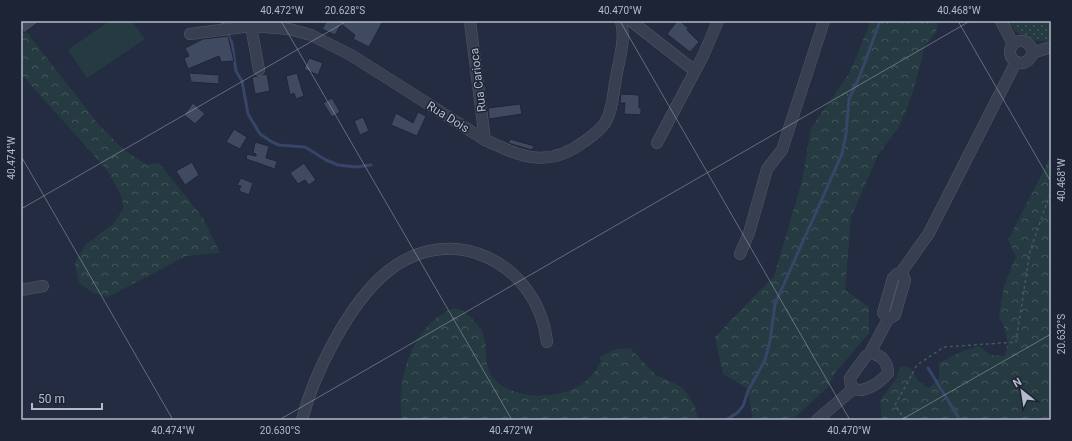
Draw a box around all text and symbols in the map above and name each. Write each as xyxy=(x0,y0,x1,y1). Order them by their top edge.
text: 40.472°W xyxy=(260,5,304,16)
text: 20.628°S xyxy=(325,5,365,16)
text: 40.470°W xyxy=(598,5,642,16)
text: 40.468°W xyxy=(937,5,981,16)
street label: Rua Carioca xyxy=(467,47,489,113)
street label: Rua Dois xyxy=(424,99,472,135)
text: 40.474°W xyxy=(6,136,17,180)
text: 40.468°W xyxy=(1056,158,1067,202)
text: 20.632°S xyxy=(1056,314,1067,354)
north arrow xyxy=(1002,371,1042,411)
text: N xyxy=(1011,375,1024,390)
scale bar xyxy=(32,385,102,411)
text: 50 m xyxy=(38,392,65,406)
text: 40.474°W xyxy=(151,425,195,436)
text: 20.630°S xyxy=(260,425,300,436)
text: 40.472°W xyxy=(489,425,533,436)
text: 40.470°W xyxy=(827,425,871,436)

